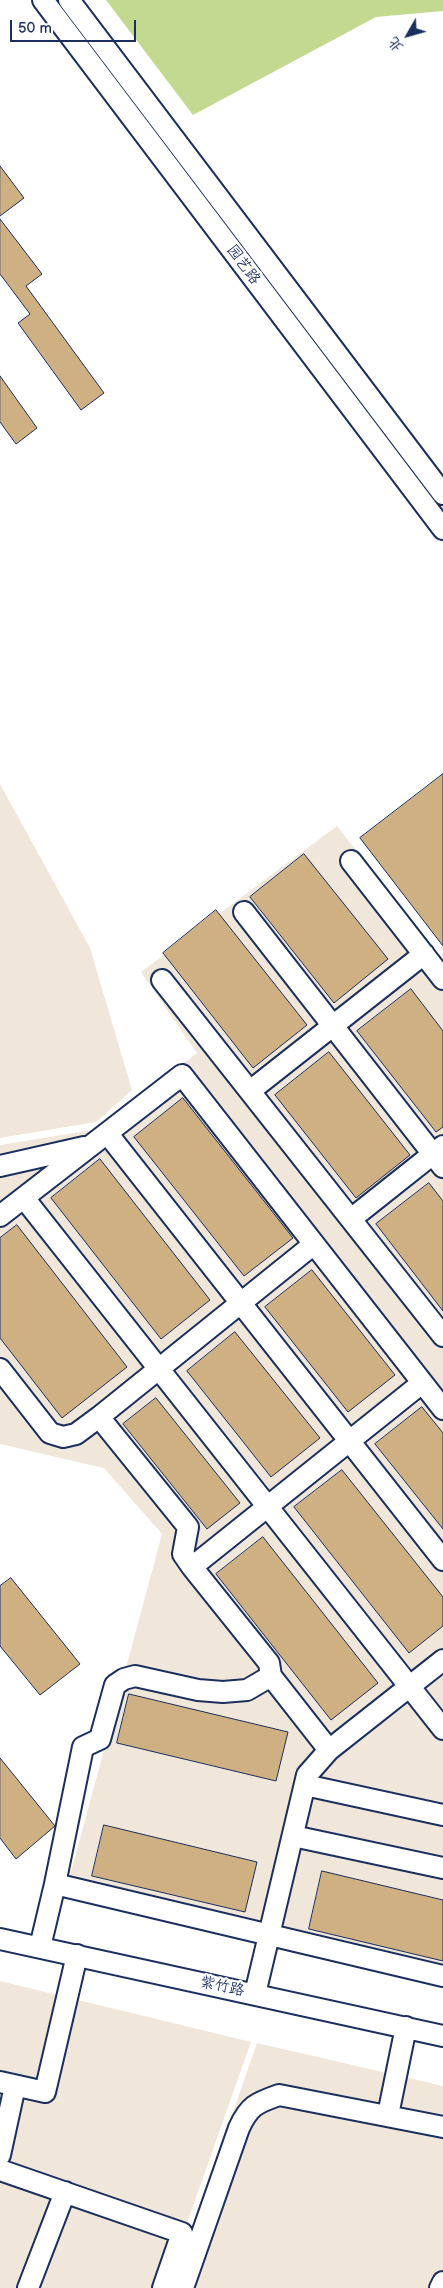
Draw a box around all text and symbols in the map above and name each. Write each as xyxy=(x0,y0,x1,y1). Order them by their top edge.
scale bar xyxy=(12,10,139,42)
north arrow xyxy=(383,10,433,60)
text: 50 m xyxy=(18,19,52,38)
text: 北 xyxy=(385,34,407,55)
street label: 园艺路 xyxy=(222,242,264,288)
street label: 紫竹路 xyxy=(198,1974,246,2000)

